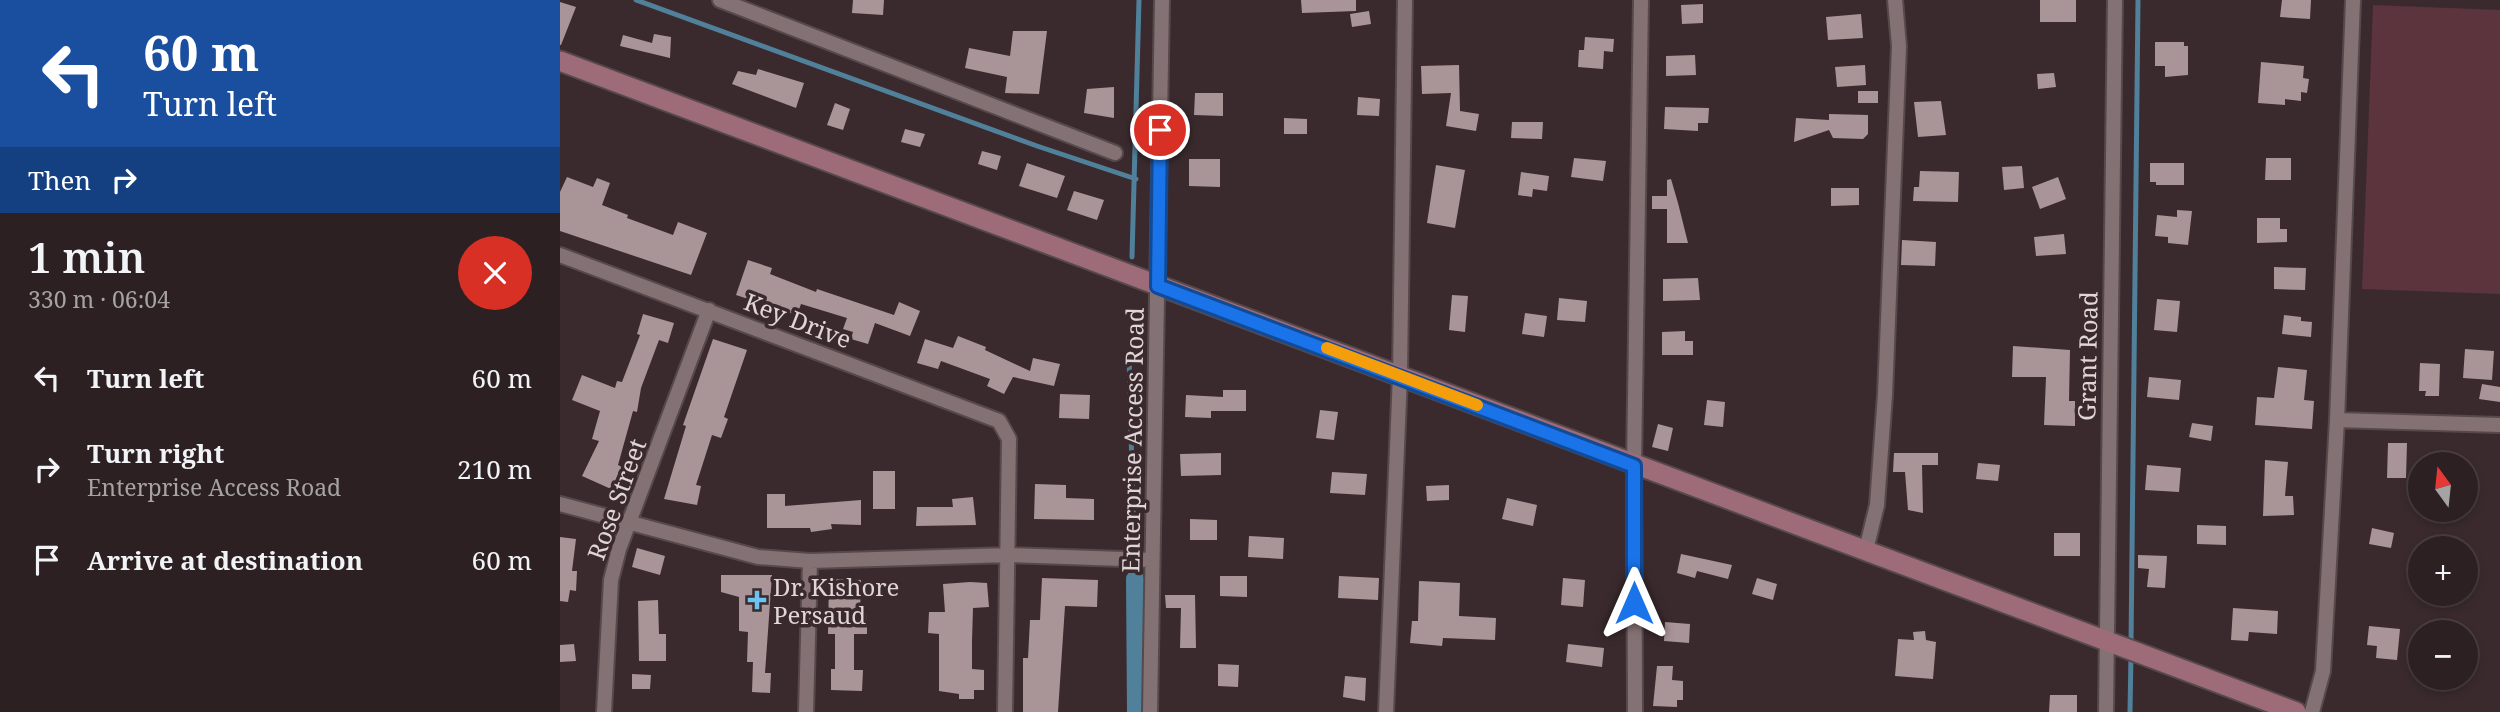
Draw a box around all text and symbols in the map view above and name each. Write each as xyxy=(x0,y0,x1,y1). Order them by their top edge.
text: 60 m xyxy=(143,19,259,85)
icon: left xyxy=(28,28,119,119)
text: Turn left xyxy=(143,82,277,125)
pin xyxy=(1130,100,1190,160)
icon: arrive xyxy=(1141,111,1179,149)
icon: right xyxy=(105,161,143,199)
text: Then xyxy=(28,162,91,198)
text: 1 min xyxy=(28,228,145,285)
button: close xyxy=(458,236,532,310)
text: 330 m · 06:04 xyxy=(28,283,170,315)
street label: Key Drive xyxy=(740,285,856,355)
street label: Grant Road xyxy=(2069,291,2105,421)
street label: Enterprise Access Road xyxy=(1113,307,1151,573)
icon: left xyxy=(28,359,66,397)
text: Turn left xyxy=(87,360,204,396)
text: 60 m xyxy=(472,360,532,396)
street label: Rose Street xyxy=(579,434,653,564)
text: Turn right xyxy=(87,435,224,471)
icon: right xyxy=(28,450,66,488)
text: 210 m xyxy=(457,451,532,487)
north arrow xyxy=(2408,452,2478,522)
map controls xyxy=(2408,452,2478,690)
text: Enterprise Access Road xyxy=(87,471,341,503)
button: + xyxy=(2408,536,2478,606)
icon: arrive xyxy=(28,541,66,579)
text: Arrive at destination xyxy=(87,542,363,578)
text: 60 m xyxy=(472,542,532,578)
position arrow xyxy=(1597,566,1671,640)
place label: Dr. Kishore Persaud xyxy=(773,570,899,631)
marker: Dr. Kishore Persaud xyxy=(747,590,767,610)
button: − xyxy=(2408,620,2478,690)

